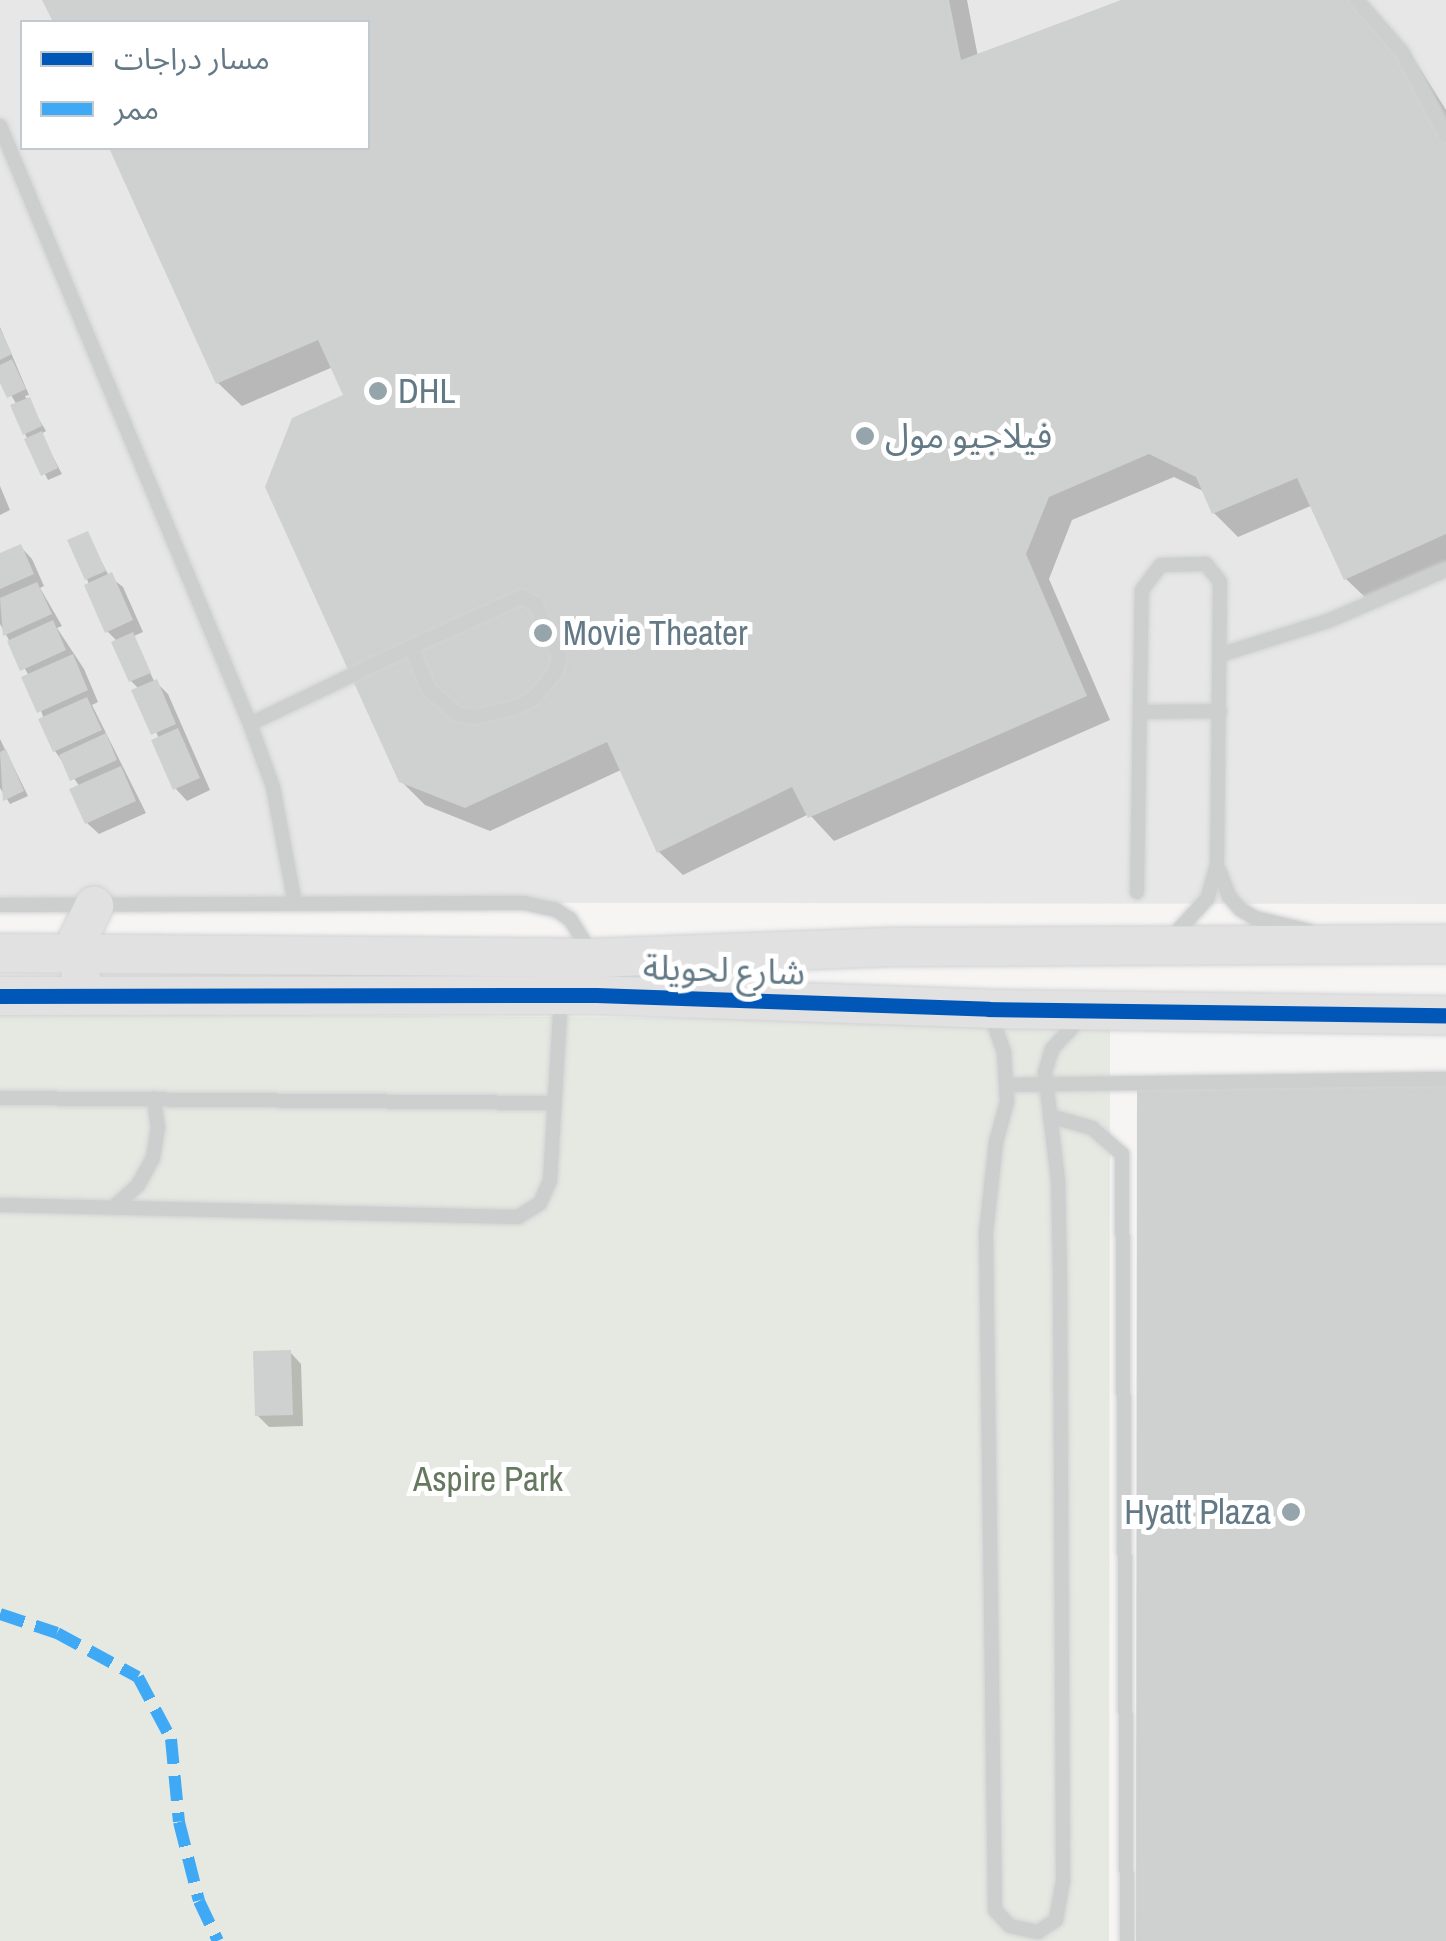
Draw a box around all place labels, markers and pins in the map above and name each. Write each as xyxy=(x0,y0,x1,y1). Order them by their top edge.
place label: DHL xyxy=(398,370,455,412)
marker: DHL xyxy=(367,380,389,402)
place label: فيلاجيو مول xyxy=(885,415,1052,457)
marker: فيلاجيو مول xyxy=(854,425,876,447)
place label: Movie Theater xyxy=(563,612,748,654)
marker: Movie Theater xyxy=(532,622,554,644)
place label: Hyatt Plaza xyxy=(1124,1491,1271,1533)
marker: Hyatt Plaza xyxy=(1280,1501,1302,1523)

